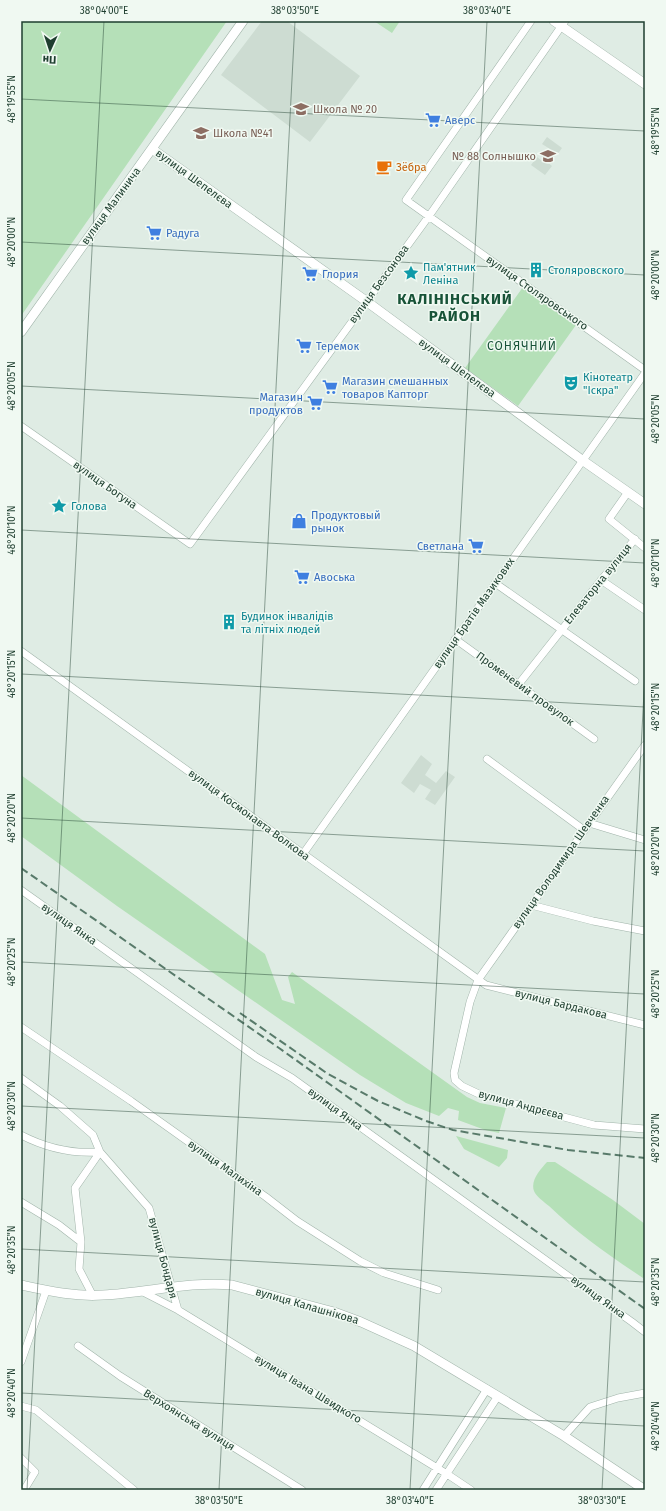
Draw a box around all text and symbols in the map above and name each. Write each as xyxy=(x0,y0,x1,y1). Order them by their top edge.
text: 38°04'00"E xyxy=(80,5,128,17)
text: 38°03'50"E xyxy=(271,5,319,17)
text: 38°03'40"E xyxy=(463,5,511,17)
north arrow xyxy=(30,30,70,70)
text: Пн xyxy=(42,53,57,66)
text: 48°19'55"N xyxy=(6,75,18,123)
school or university icon: Школа № 20 xyxy=(292,100,310,118)
place label: Школа № 20 xyxy=(313,103,377,116)
text: 48°19'55"N xyxy=(650,107,662,155)
supermarket icon: Аверс xyxy=(424,111,442,129)
place label: Аверс xyxy=(445,114,475,127)
school or university icon: Школа №41 xyxy=(192,124,210,142)
place label: Школа №41 xyxy=(213,127,273,140)
street label: вулиця Шепелєва xyxy=(153,147,235,211)
school or university icon: № 88 Солнышко xyxy=(539,147,557,165)
place label: № 88 Солнышко xyxy=(452,150,536,163)
cafe icon: Зёбра xyxy=(375,158,393,176)
place label: Зёбра xyxy=(396,161,427,174)
street label: вулиця Малинича xyxy=(79,165,143,247)
text: 48°20'00"N xyxy=(6,217,18,267)
supermarket icon: Радуга xyxy=(145,224,163,242)
place label: Радуга xyxy=(166,227,200,240)
street label: вулиця Безсонова xyxy=(346,242,412,326)
text: 48°20'00"N xyxy=(650,250,662,300)
street label: вулиця Столяровського xyxy=(483,253,591,333)
place label: Пам'ятник Леніна xyxy=(423,261,476,287)
building icon: Столяровского xyxy=(527,261,545,279)
place icon: Пам'ятник Леніна xyxy=(402,264,420,282)
place label: Столяровского xyxy=(548,264,624,277)
supermarket icon: Глория xyxy=(301,265,319,283)
place label: Глория xyxy=(322,268,358,281)
district label: КАЛІНІНСЬКИЙ РАЙОН xyxy=(397,290,513,325)
street label: вулиця Шепелєва xyxy=(416,336,498,400)
supermarket icon: Теремок xyxy=(295,337,313,355)
district label: СОНЯЧНИЙ xyxy=(487,338,557,353)
place label: Теремок xyxy=(316,340,359,353)
text: 48°20'05"N xyxy=(6,361,18,411)
place label: Кінотеатр "Іскра" xyxy=(583,371,633,397)
theatre icon: Кінотеатр "Іскра" xyxy=(562,374,580,392)
place label: Магазин смешанных товаров Капторг xyxy=(342,375,449,401)
supermarket icon: Магазин смешанных товаров Капторг xyxy=(321,378,339,396)
place label: Магазин продуктов xyxy=(249,391,303,417)
supermarket icon: Магазин продуктов xyxy=(306,394,324,412)
text: 48°20'05"N xyxy=(650,394,662,444)
street label: вулиця Богуна xyxy=(71,458,140,512)
place icon: Голова xyxy=(50,497,68,515)
place label: Голова xyxy=(71,500,107,513)
text: 48°20'10"N xyxy=(6,505,18,555)
place label: Продуктовый рынок xyxy=(311,509,381,535)
shop icon: Продуктовый рынок xyxy=(290,512,308,530)
supermarket icon: Светлана xyxy=(467,537,485,555)
text: 48°20'10"N xyxy=(650,538,662,588)
place label: Светлана xyxy=(417,540,464,553)
street label: Елеваторна вулиця xyxy=(562,541,634,627)
street label: вулиця Братів Мазикових xyxy=(431,555,518,671)
supermarket icon: Авоська xyxy=(293,568,311,586)
place label: Авоська xyxy=(314,571,355,584)
place label: Будинок інвалідів та літніх людей xyxy=(241,610,334,636)
building icon: Будинок інвалідів та літніх людей xyxy=(220,613,238,631)
street label: Променевий провулок xyxy=(474,649,577,729)
text: 48°20'15"N xyxy=(6,650,18,698)
text: 48°20'15"N xyxy=(650,683,662,731)
street label: вулиця Космонавта Волкова xyxy=(186,767,312,863)
text: 48°20'20"N xyxy=(6,793,18,843)
street label: вулиця Володимира Шевченка xyxy=(510,793,612,931)
text: 48°20'20"N xyxy=(650,826,662,876)
street label: вулиця Янка xyxy=(39,900,99,948)
text: 48°20'25"N xyxy=(6,937,18,987)
text: 48°20'25"N xyxy=(650,969,662,1019)
street label: вулиця Бардакова xyxy=(513,986,609,1022)
text: 48°20'30"N xyxy=(6,1081,18,1131)
street label: вулиця Янка xyxy=(305,1085,365,1133)
street label: вулиця Андрєєва xyxy=(477,1087,565,1123)
text: 48°20'30"N xyxy=(650,1113,662,1163)
street label: вулиця Малихіна xyxy=(185,1137,265,1199)
street label: вулиця Бондаря xyxy=(146,1216,180,1300)
text: 48°20'35"N xyxy=(6,1225,18,1275)
text: 48°20'35"N xyxy=(650,1257,662,1307)
street label: вулиця Янка xyxy=(568,1273,628,1321)
street label: вулиця Калашнікова xyxy=(254,1285,360,1327)
street label: вулиця Івана Швидкого xyxy=(252,1352,364,1426)
text: 48°20'40"N xyxy=(6,1368,18,1418)
street label: Верхоянська вулиця xyxy=(141,1387,237,1453)
text: 48°20'40"N xyxy=(650,1401,662,1451)
text: 38°03'50"E xyxy=(195,1495,243,1507)
text: 38°03'40"E xyxy=(386,1495,434,1507)
text: 38°03'30"E xyxy=(578,1495,626,1507)

